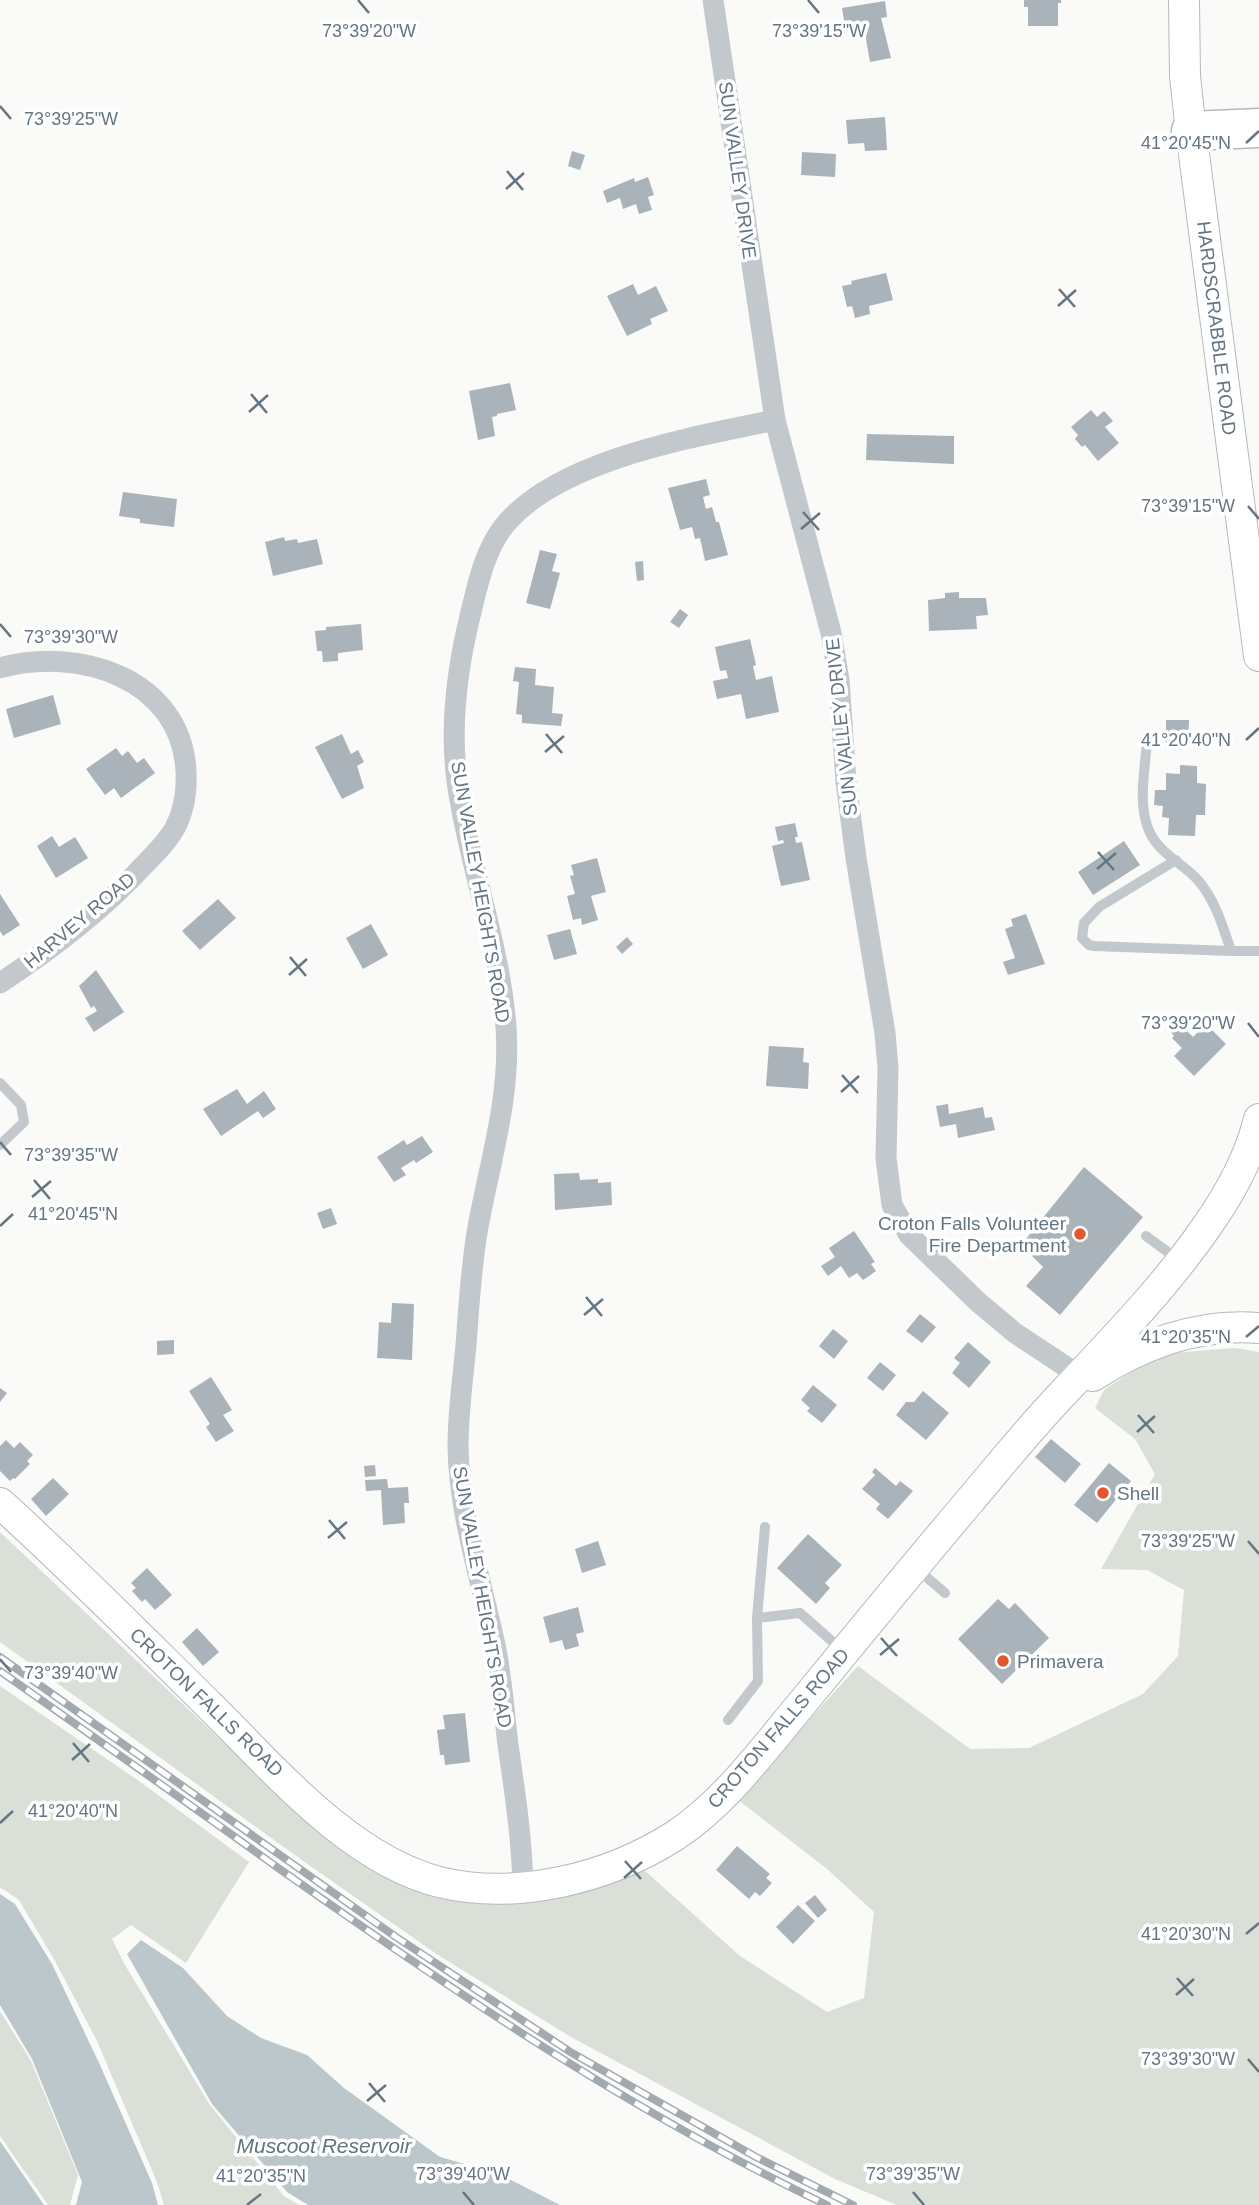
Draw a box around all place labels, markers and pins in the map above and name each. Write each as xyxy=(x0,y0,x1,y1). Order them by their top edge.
place label: Croton Falls Volunteer Fire Department xyxy=(878,1213,1067,1256)
marker: Croton Falls Volunteer Fire Department xyxy=(1072,1226,1088,1242)
place label: Shell xyxy=(1117,1483,1159,1504)
marker: Shell xyxy=(1095,1485,1111,1501)
place label: Primavera xyxy=(1017,1651,1104,1672)
marker: Primavera xyxy=(995,1653,1011,1669)

